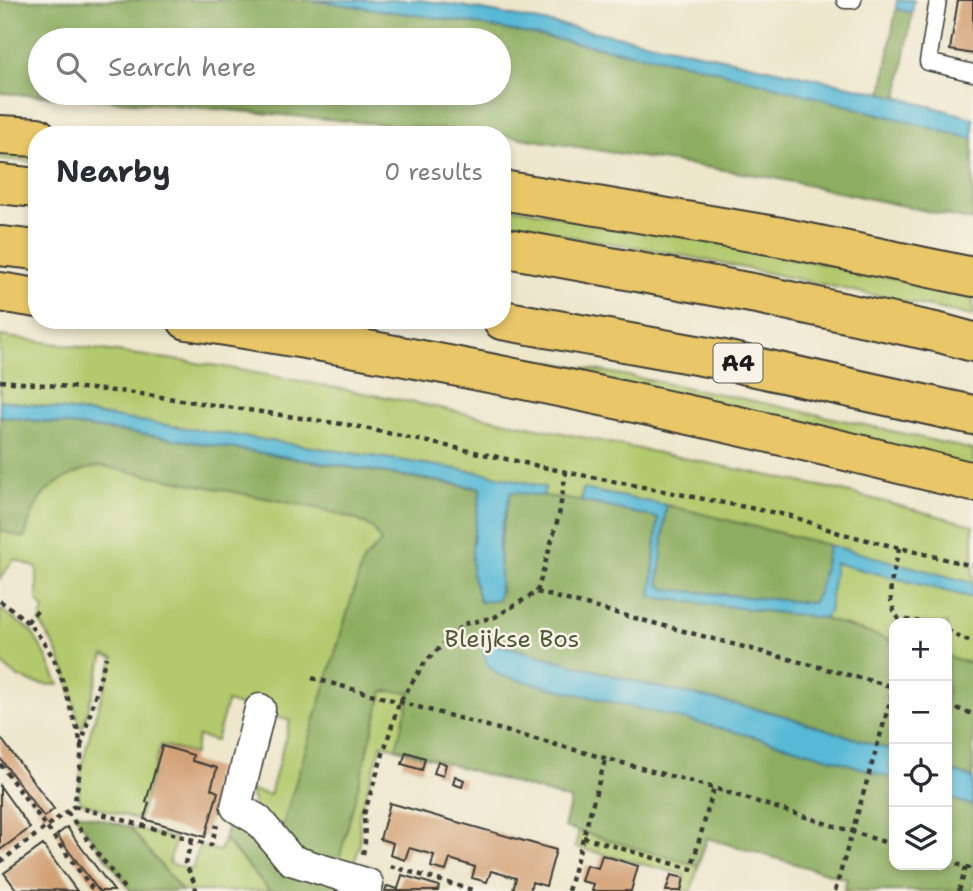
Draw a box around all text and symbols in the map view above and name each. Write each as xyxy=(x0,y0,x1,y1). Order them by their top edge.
search box xyxy=(28,28,511,105)
icon: search xyxy=(52,48,90,86)
text: Search here xyxy=(108,49,257,84)
text: Nearby xyxy=(56,151,171,192)
text: 0 results xyxy=(384,157,483,187)
road number: A4 xyxy=(714,344,762,382)
map controls xyxy=(889,618,952,870)
button: + xyxy=(889,618,952,681)
park label: Bleijkse Bos xyxy=(445,623,579,655)
button: − xyxy=(889,681,952,744)
button: locate xyxy=(889,744,952,807)
button: layers xyxy=(889,807,952,870)

